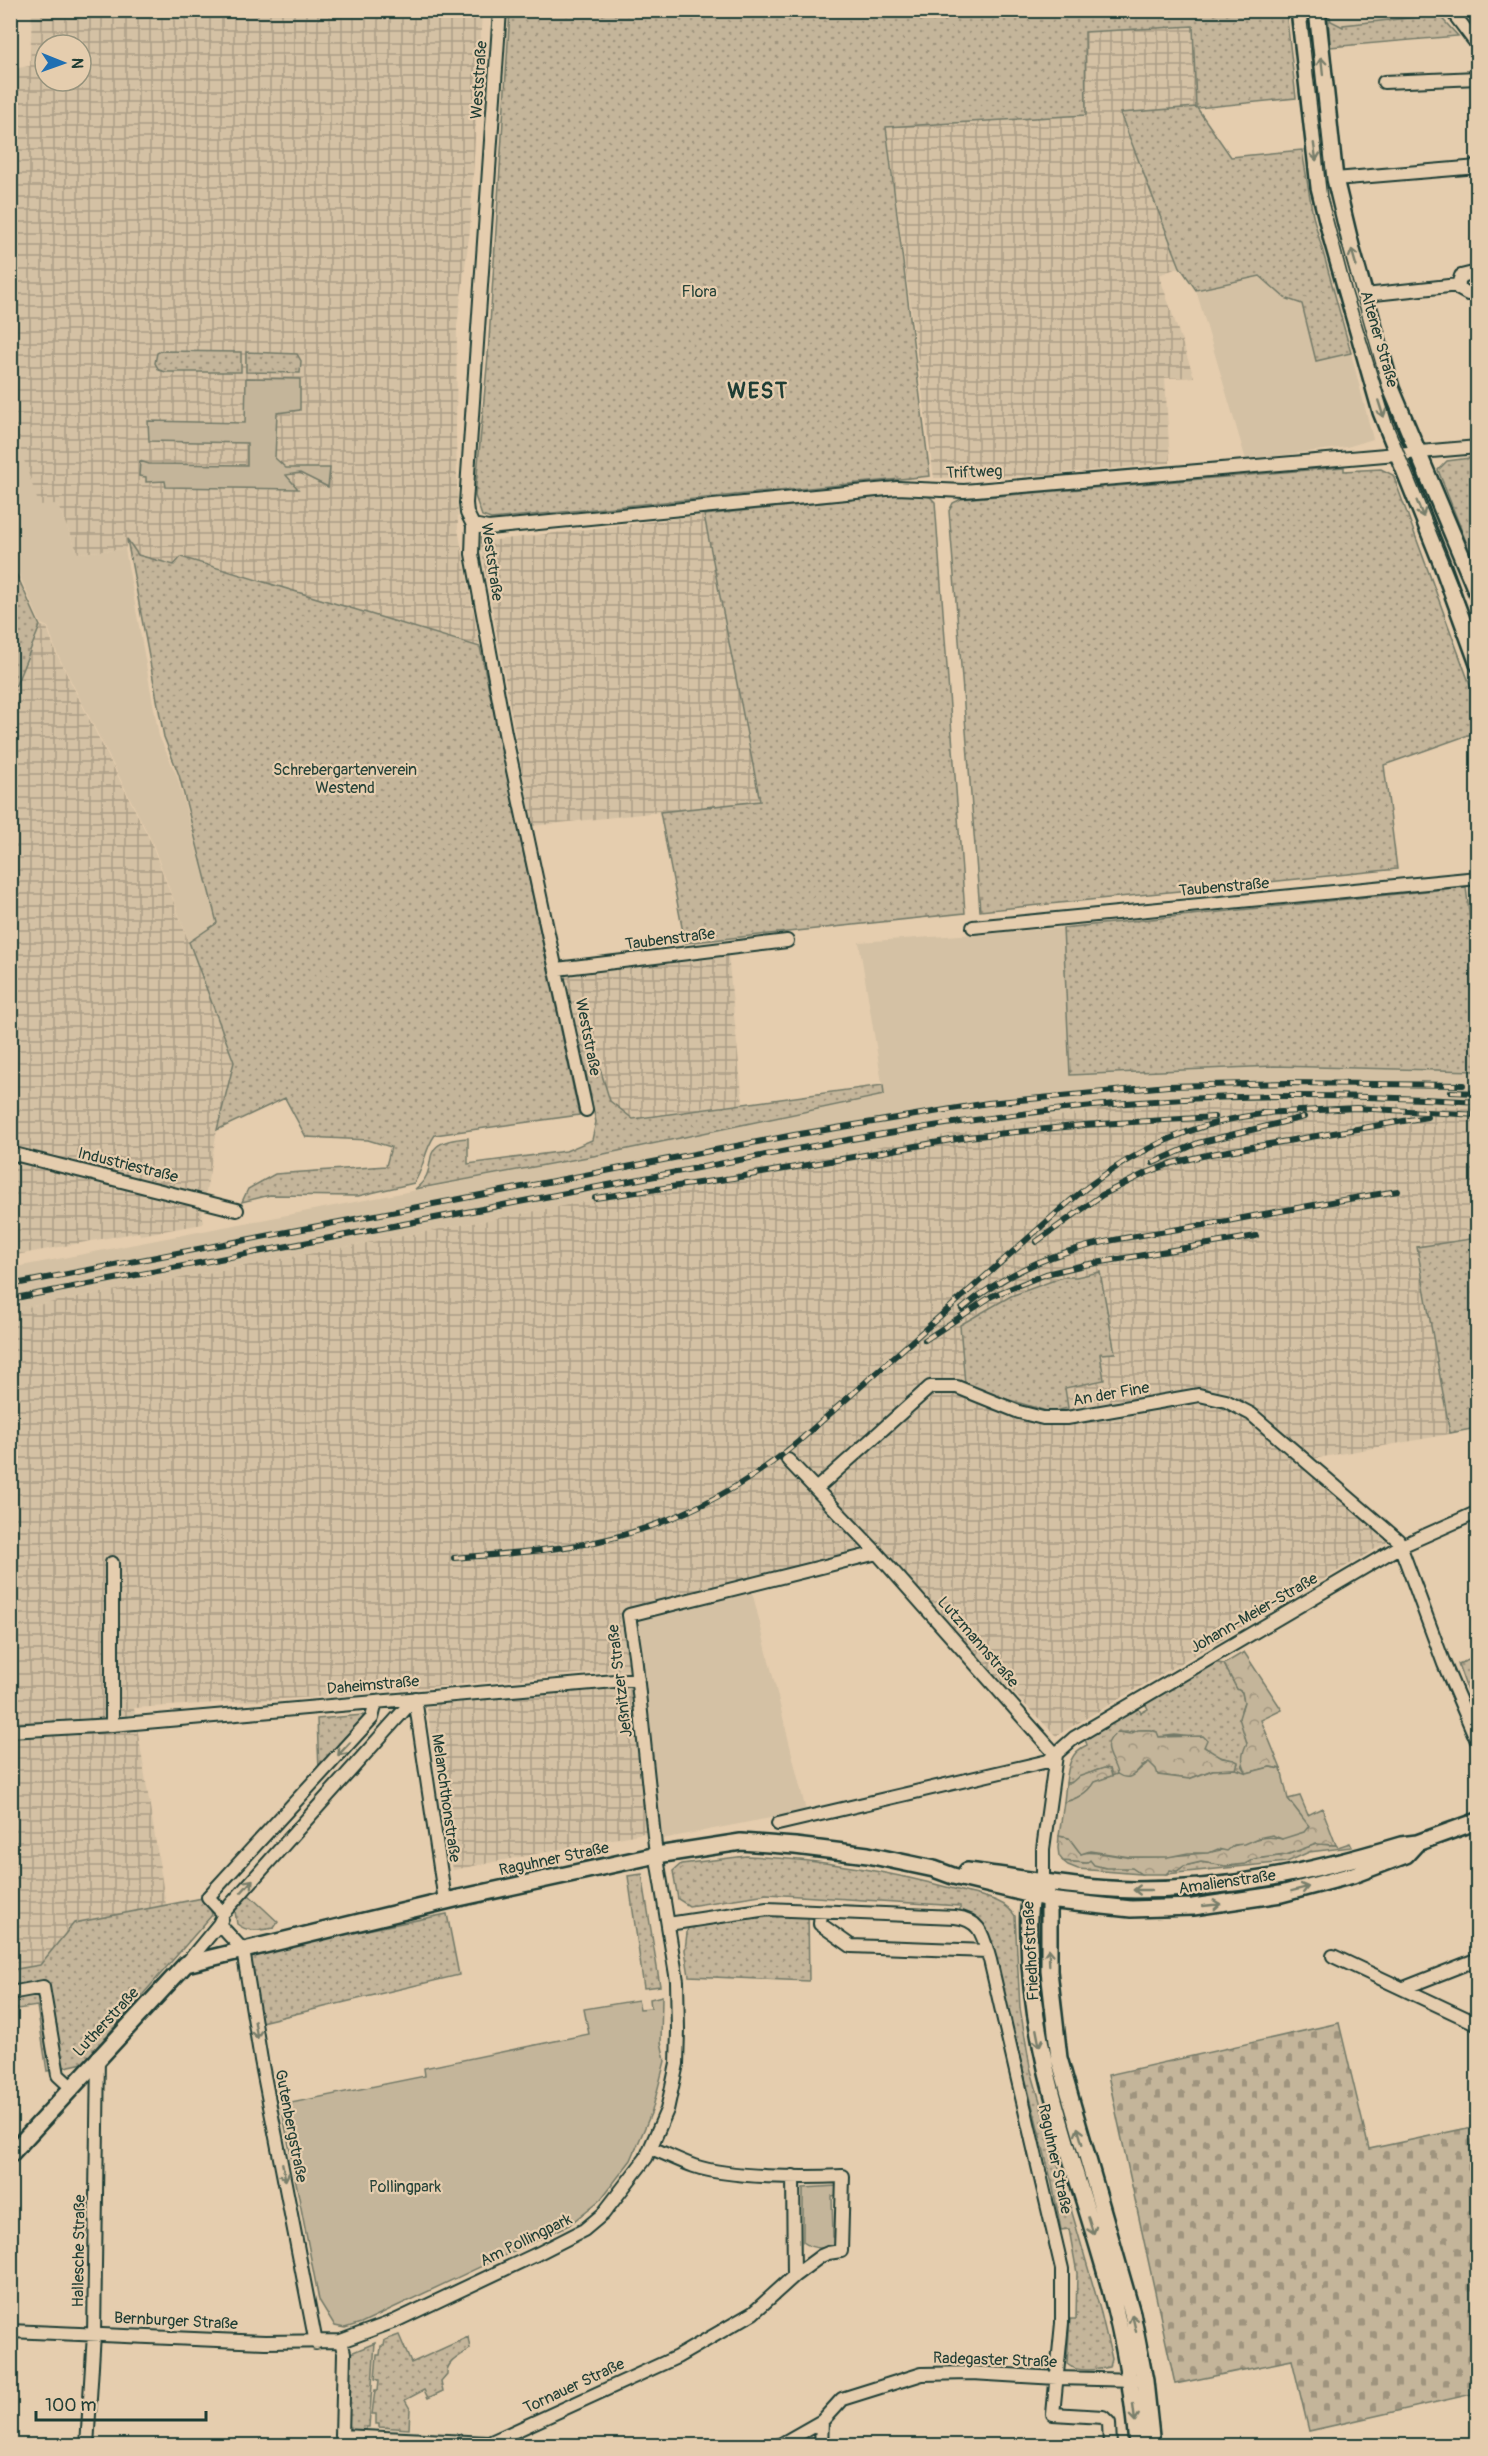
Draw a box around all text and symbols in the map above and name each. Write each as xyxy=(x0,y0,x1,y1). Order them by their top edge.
north arrow xyxy=(33,33,93,93)
street label: Weststraße xyxy=(466,40,492,120)
one-way arrow xyxy=(1316,56,1327,76)
text: N xyxy=(67,58,87,69)
one-way arrow xyxy=(1309,142,1320,162)
one-way arrow xyxy=(1348,248,1359,267)
park label: Flora xyxy=(681,282,717,302)
street label: Altener Straße xyxy=(1356,288,1402,390)
district label: WEST xyxy=(727,377,789,405)
one-way arrow xyxy=(1376,399,1387,418)
street label: Triftweg xyxy=(945,461,1003,483)
one-way arrow xyxy=(1415,499,1426,518)
street label: Weststraße xyxy=(477,522,507,602)
park label: Schrebergartenverein Westend xyxy=(273,760,417,798)
street label: Taubenstraße xyxy=(1178,873,1270,901)
street label: Taubenstraße xyxy=(624,924,716,954)
street label: Weststraße xyxy=(571,997,605,1078)
street label: Industriestraße xyxy=(76,1143,180,1187)
street label: An der Fine xyxy=(1071,1377,1151,1411)
street label: Johann-Meier-Straße xyxy=(1187,1568,1321,1658)
street label: Lutzmannstraße xyxy=(933,1592,1023,1692)
street label: Jeßnitzer Straße xyxy=(603,1623,637,1739)
street label: Daheimstraße xyxy=(326,1671,420,1699)
street label: Melanchthonstraße xyxy=(427,1733,465,1864)
one-way arrow xyxy=(337,1741,351,1756)
street label: Raguhner Straße xyxy=(497,1838,611,1880)
street label: Amalienstraße xyxy=(1177,1865,1277,1899)
one-way arrow xyxy=(240,1879,254,1894)
one-way arrow xyxy=(1290,1883,1309,1895)
one-way arrow xyxy=(1132,1884,1152,1895)
one-way arrow xyxy=(1201,1899,1221,1910)
street label: Friedhofstraße xyxy=(1018,1900,1044,2001)
one-way arrow xyxy=(1043,1947,1054,1967)
street label: Lutherstraße xyxy=(69,1983,143,2061)
one-way arrow xyxy=(251,2020,262,2039)
one-way arrow xyxy=(1033,2028,1044,2047)
street label: Gutenbergstraße xyxy=(270,2068,312,2184)
street label: Raguhner Straße xyxy=(1034,2102,1076,2216)
one-way arrow xyxy=(1074,2127,1085,2146)
one-way arrow xyxy=(279,2162,290,2181)
park label: Pollingpark xyxy=(369,2177,441,2197)
street label: Hallesche Straße xyxy=(68,2194,90,2308)
street label: Am Pollingpark xyxy=(477,2209,576,2271)
one-way arrow xyxy=(1086,2216,1097,2235)
street label: Bernburger Straße xyxy=(114,2308,239,2334)
one-way arrow xyxy=(1128,2314,1139,2333)
street label: Radegaster Straße xyxy=(933,2348,1058,2372)
street label: Tornauer Straße xyxy=(520,2354,628,2418)
scale bar xyxy=(36,2384,206,2422)
text: 100 m xyxy=(45,2394,97,2417)
one-way arrow xyxy=(1129,2402,1140,2422)

